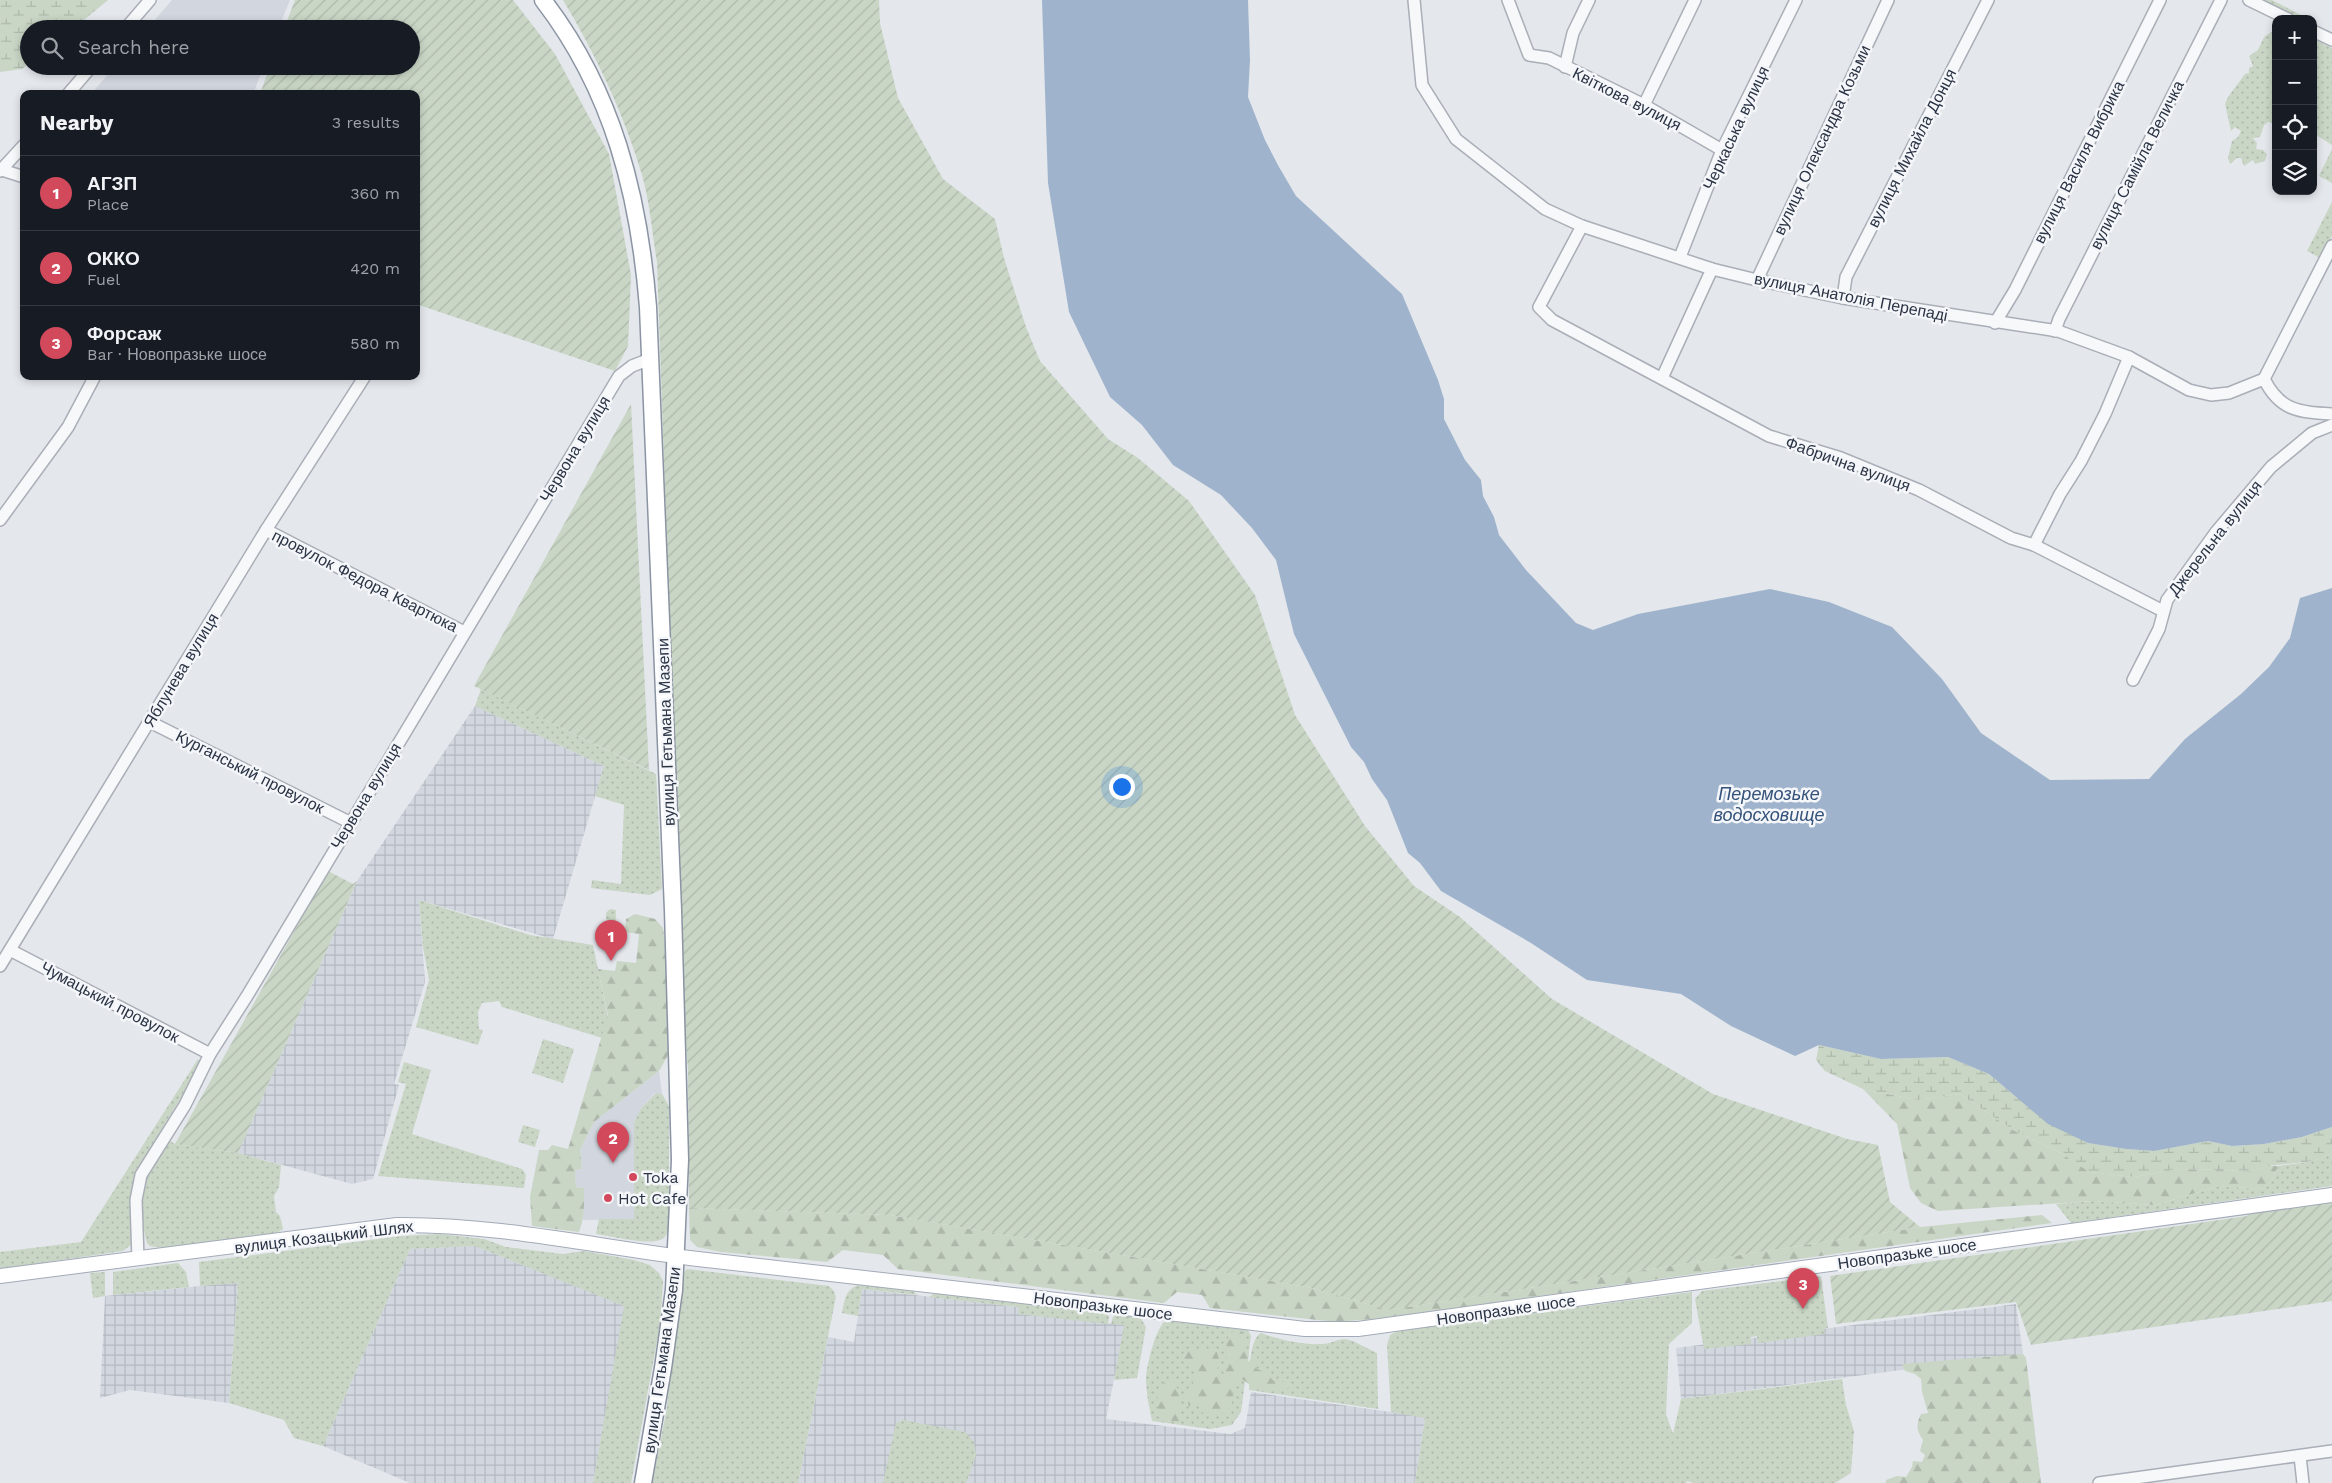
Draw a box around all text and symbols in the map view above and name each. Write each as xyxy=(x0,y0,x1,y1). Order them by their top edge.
map controls xyxy=(2272,15,2317,195)
button: + xyxy=(2272,15,2317,60)
search box xyxy=(20,20,420,75)
icon: search xyxy=(38,34,66,62)
text: Search here xyxy=(78,36,189,59)
street label: вулиця Олександра Козьми xyxy=(1770,42,1874,238)
button: − xyxy=(2272,60,2317,105)
street label: Квіткова вулиця xyxy=(1570,63,1684,135)
street label: Черкаська вулиця xyxy=(1699,63,1773,193)
street label: вулиця Михайла Донця xyxy=(1864,65,1960,231)
street label: вулиця Василя Вибрика xyxy=(2030,77,2128,247)
street label: вулиця Самійла Величка xyxy=(2086,77,2188,253)
button: locate xyxy=(2272,105,2317,150)
text: Nearby xyxy=(40,110,113,135)
text: 3 results xyxy=(332,113,400,132)
button: layers xyxy=(2272,150,2317,195)
text: АГЗП xyxy=(87,172,137,195)
text: 1 xyxy=(53,184,59,203)
text: 360 m xyxy=(350,184,400,203)
text: Place xyxy=(87,195,129,214)
text: ОККО xyxy=(87,247,140,270)
text: 2 xyxy=(51,259,61,278)
text: 420 m xyxy=(350,259,400,278)
street label: вулиця Анатолія Перепаді xyxy=(1753,269,1949,325)
text: Fuel xyxy=(87,270,120,289)
text: Форсаж xyxy=(87,322,161,345)
text: 3 xyxy=(51,334,61,353)
text: 580 m xyxy=(350,334,400,353)
text: Bar · Новопразьке шосе xyxy=(87,345,267,364)
street label: Червона вулиця xyxy=(536,392,614,506)
street label: Фабрична вулиця xyxy=(1783,433,1913,495)
street label: Джерельна вулиця xyxy=(2164,477,2266,599)
street label: провулок Федора Квартюка xyxy=(269,526,461,636)
street label: Яблунева вулиця xyxy=(139,610,223,730)
street label: вулиця Гетьмана Мазепи xyxy=(653,638,679,826)
street label: Курганський провулок xyxy=(173,726,328,818)
street label: Червона вулиця xyxy=(327,739,405,853)
your location xyxy=(1109,774,1135,800)
water label: Перемозьке водосховище xyxy=(1713,783,1825,825)
pin: 1 xyxy=(595,920,627,961)
street label: Чумацький провулок xyxy=(38,957,183,1047)
pin: 2 xyxy=(597,1122,629,1163)
place label: Toka xyxy=(643,1168,678,1187)
marker: Toka xyxy=(627,1171,639,1183)
place label: Hot Cafe xyxy=(618,1189,686,1208)
marker: Hot Cafe xyxy=(602,1192,614,1204)
street label: вулиця Козацький Шлях xyxy=(233,1217,415,1257)
street label: Новопразьке шосе xyxy=(1836,1235,1978,1273)
street label: вулиця Гетьмана Мазепи xyxy=(640,1266,684,1454)
pin: 3 xyxy=(1787,1268,1819,1309)
street label: Новопразьке шосе xyxy=(1032,1288,1174,1324)
street label: Новопразьке шосе xyxy=(1435,1291,1577,1329)

